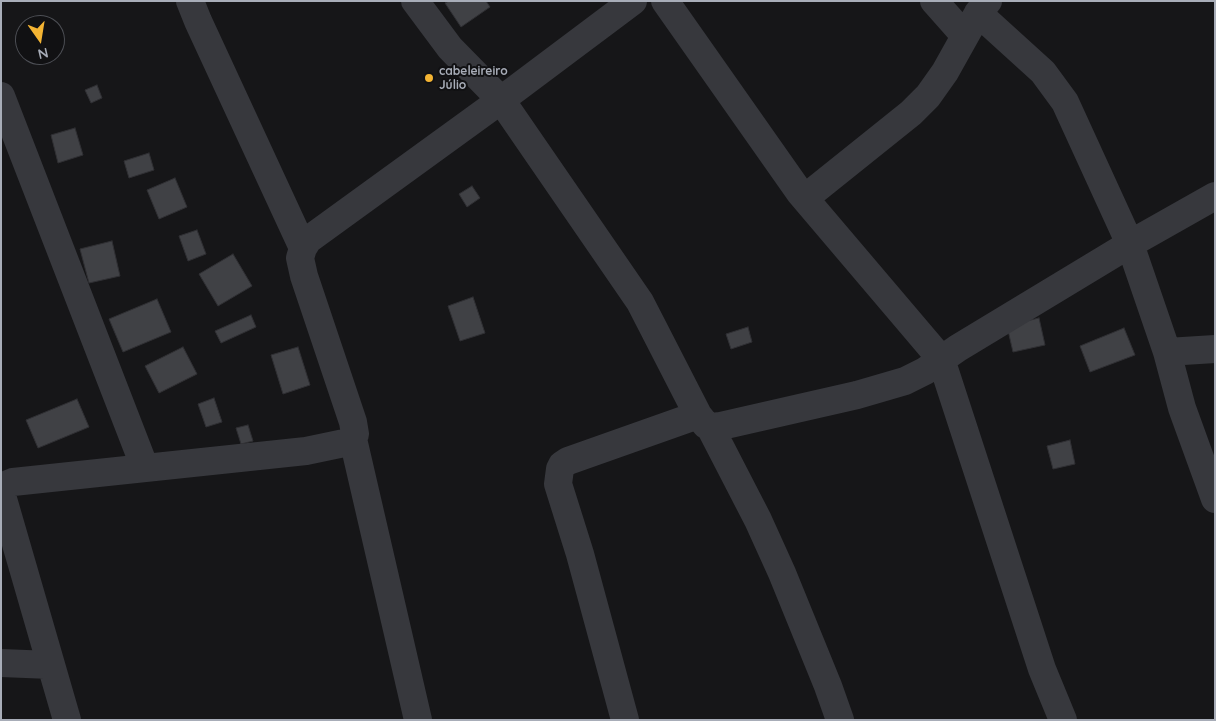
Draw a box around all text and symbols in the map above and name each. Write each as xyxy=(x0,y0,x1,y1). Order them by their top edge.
north arrow xyxy=(15,15,65,65)
text: N xyxy=(36,44,50,64)
place label: cabeleireiro Júlio xyxy=(439,64,508,92)
marker: cabeleireiro Júlio xyxy=(423,72,435,84)

